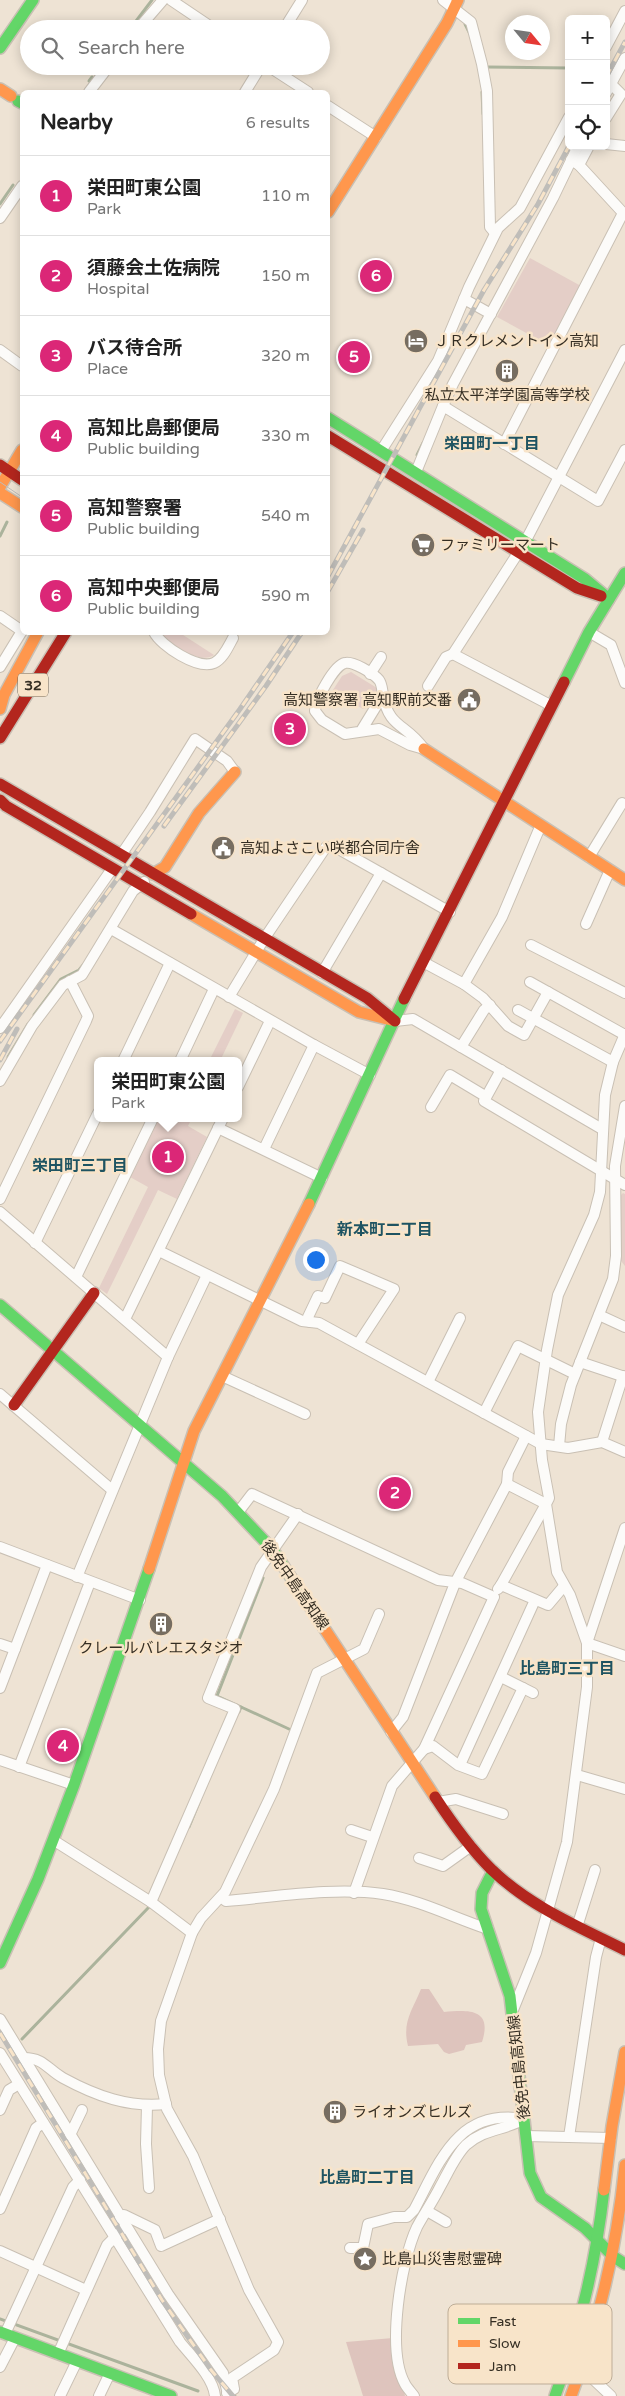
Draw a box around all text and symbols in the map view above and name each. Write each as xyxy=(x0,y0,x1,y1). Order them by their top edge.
north arrow xyxy=(505,15,550,60)
map controls xyxy=(565,15,610,150)
button: + xyxy=(565,15,610,60)
search box xyxy=(20,20,330,75)
icon: search xyxy=(38,34,66,62)
text: Search here xyxy=(78,37,185,59)
button: − xyxy=(565,60,610,105)
button: locate xyxy=(565,105,610,150)
text: Nearby xyxy=(40,110,113,135)
text: 6 results xyxy=(246,113,310,133)
text: 栄田町東公園 xyxy=(87,177,201,199)
text: 1 xyxy=(51,186,61,206)
text: 110 m xyxy=(261,186,310,206)
text: Park xyxy=(87,199,121,219)
text: 須藤会土佐病院 xyxy=(87,257,220,279)
pin: 6 xyxy=(360,257,392,295)
text: 2 xyxy=(51,266,61,286)
text: 150 m xyxy=(261,266,310,286)
text: Hospital xyxy=(87,279,149,299)
hotel icon: ＪＲクレメントイン高知 xyxy=(403,328,429,354)
place label: ＪＲクレメントイン高知 xyxy=(434,332,599,350)
text: バス待合所 xyxy=(87,337,182,359)
pin: 5 xyxy=(338,338,370,376)
text: 3 xyxy=(51,346,61,366)
text: 320 m xyxy=(261,346,310,366)
building icon: 私立太平洋学園高等学校 xyxy=(494,358,520,384)
text: Place xyxy=(87,359,128,379)
place label: 私立太平洋学園高等学校 xyxy=(424,386,590,404)
text: 高知比島郵便局 xyxy=(87,417,220,439)
text: 4 xyxy=(51,426,61,446)
text: 330 m xyxy=(261,426,310,446)
district label: 栄田町一丁目 xyxy=(444,434,540,454)
text: Public building xyxy=(87,439,200,459)
text: 高知警察署 xyxy=(87,497,182,519)
text: 5 xyxy=(51,506,61,526)
text: 540 m xyxy=(261,506,310,526)
text: Public building xyxy=(87,519,200,539)
supermarket icon: ファミリーマート xyxy=(410,532,436,558)
place label: ファミリーマート xyxy=(440,536,560,554)
text: 高知中央郵便局 xyxy=(87,577,220,599)
text: 6 xyxy=(51,586,61,606)
text: 590 m xyxy=(261,586,310,606)
text: Public building xyxy=(87,599,200,619)
road number: 32 xyxy=(18,674,48,696)
public building icon: 高知警察署 高知駅前交番 xyxy=(456,687,482,713)
place label: 高知警察署 高知駅前交番 xyxy=(283,691,452,709)
pin: 3 xyxy=(274,710,306,748)
public building icon: 高知よさこい咲都合同庁舎 xyxy=(210,835,236,861)
place label: 高知よさこい咲都合同庁舎 xyxy=(240,839,420,857)
popup xyxy=(94,1057,242,1122)
text: 栄田町東公園 xyxy=(111,1071,225,1093)
text: Park xyxy=(111,1093,145,1113)
pin: 1 xyxy=(152,1138,184,1176)
district label: 栄田町三丁目 xyxy=(32,1156,128,1176)
district label: 新本町二丁目 xyxy=(337,1220,433,1240)
your location xyxy=(303,1247,329,1273)
pin: 2 xyxy=(379,1474,411,1512)
street label: 後免中島高知線 xyxy=(258,1537,332,1633)
building icon: クレールバレエスタジオ xyxy=(148,1611,174,1637)
place label: クレールバレエスタジオ xyxy=(78,1639,244,1657)
district label: 比島町三丁目 xyxy=(519,1659,615,1679)
pin: 4 xyxy=(47,1727,79,1765)
street label: 後免中島高知線 xyxy=(505,2014,533,2120)
building icon: ライオンズヒルズ xyxy=(322,2099,348,2125)
place label: ライオンズヒルズ xyxy=(352,2103,472,2121)
district label: 比島町二丁目 xyxy=(319,2168,415,2188)
place icon: 比島山災害慰霊碑 xyxy=(352,2246,378,2272)
place label: 比島山災害慰霊碑 xyxy=(382,2250,502,2268)
legend xyxy=(448,2304,612,2384)
text: Fast xyxy=(489,2313,517,2330)
text: Slow xyxy=(489,2335,521,2352)
text: Jam xyxy=(489,2358,516,2375)

